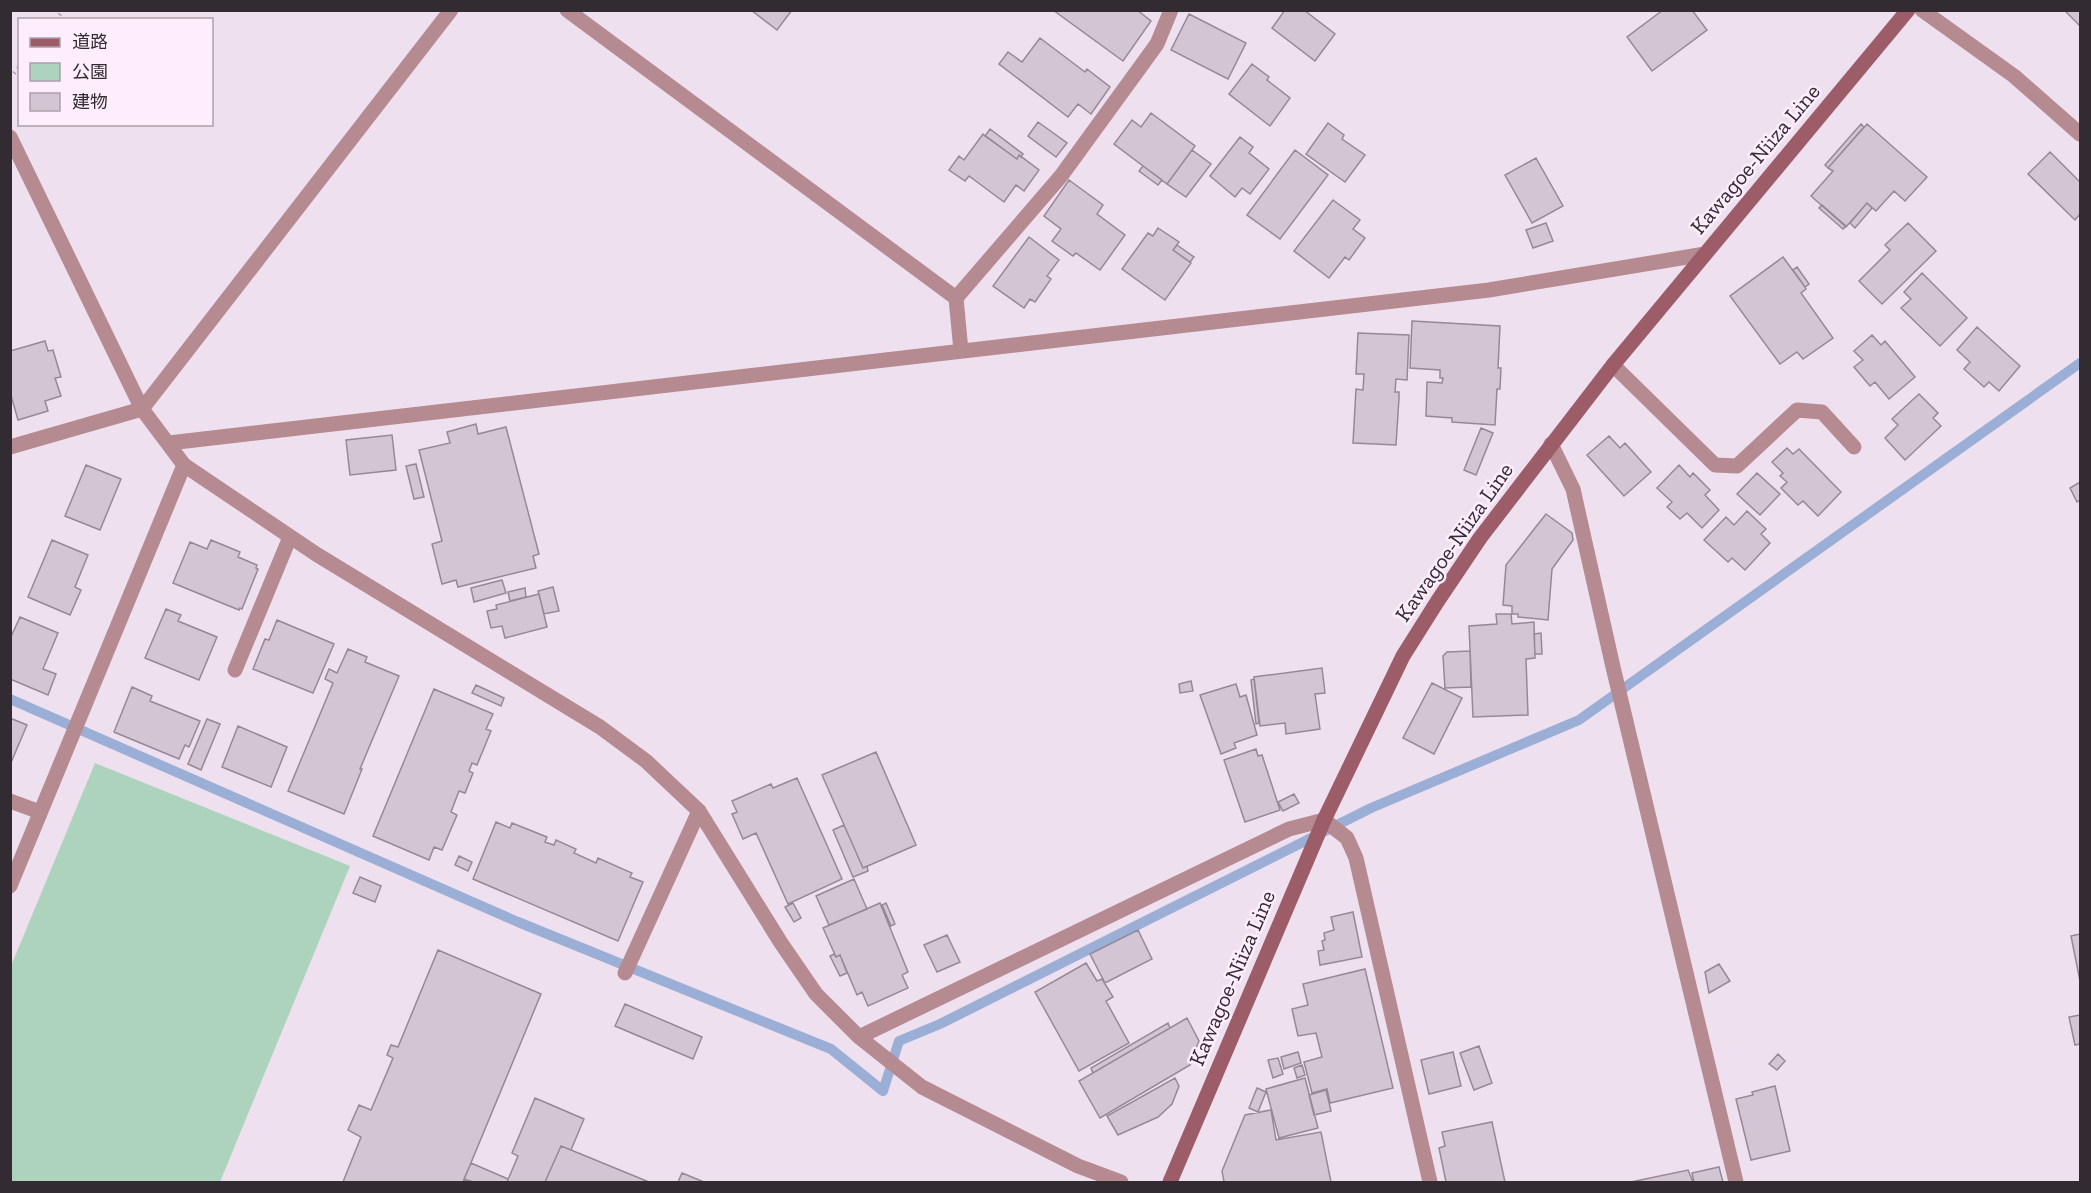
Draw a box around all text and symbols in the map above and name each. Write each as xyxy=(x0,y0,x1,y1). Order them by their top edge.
legend xyxy=(18,18,213,126)
text: 道路 xyxy=(72,31,108,53)
text: 公園 xyxy=(72,61,108,83)
street label: Kawagoe-Niiza Line xyxy=(1684,78,1826,240)
text: 建物 xyxy=(72,91,108,113)
street label: Kawagoe-Niiza Line xyxy=(1389,457,1519,627)
street label: Kawagoe-Niiza Line xyxy=(1183,886,1281,1070)

